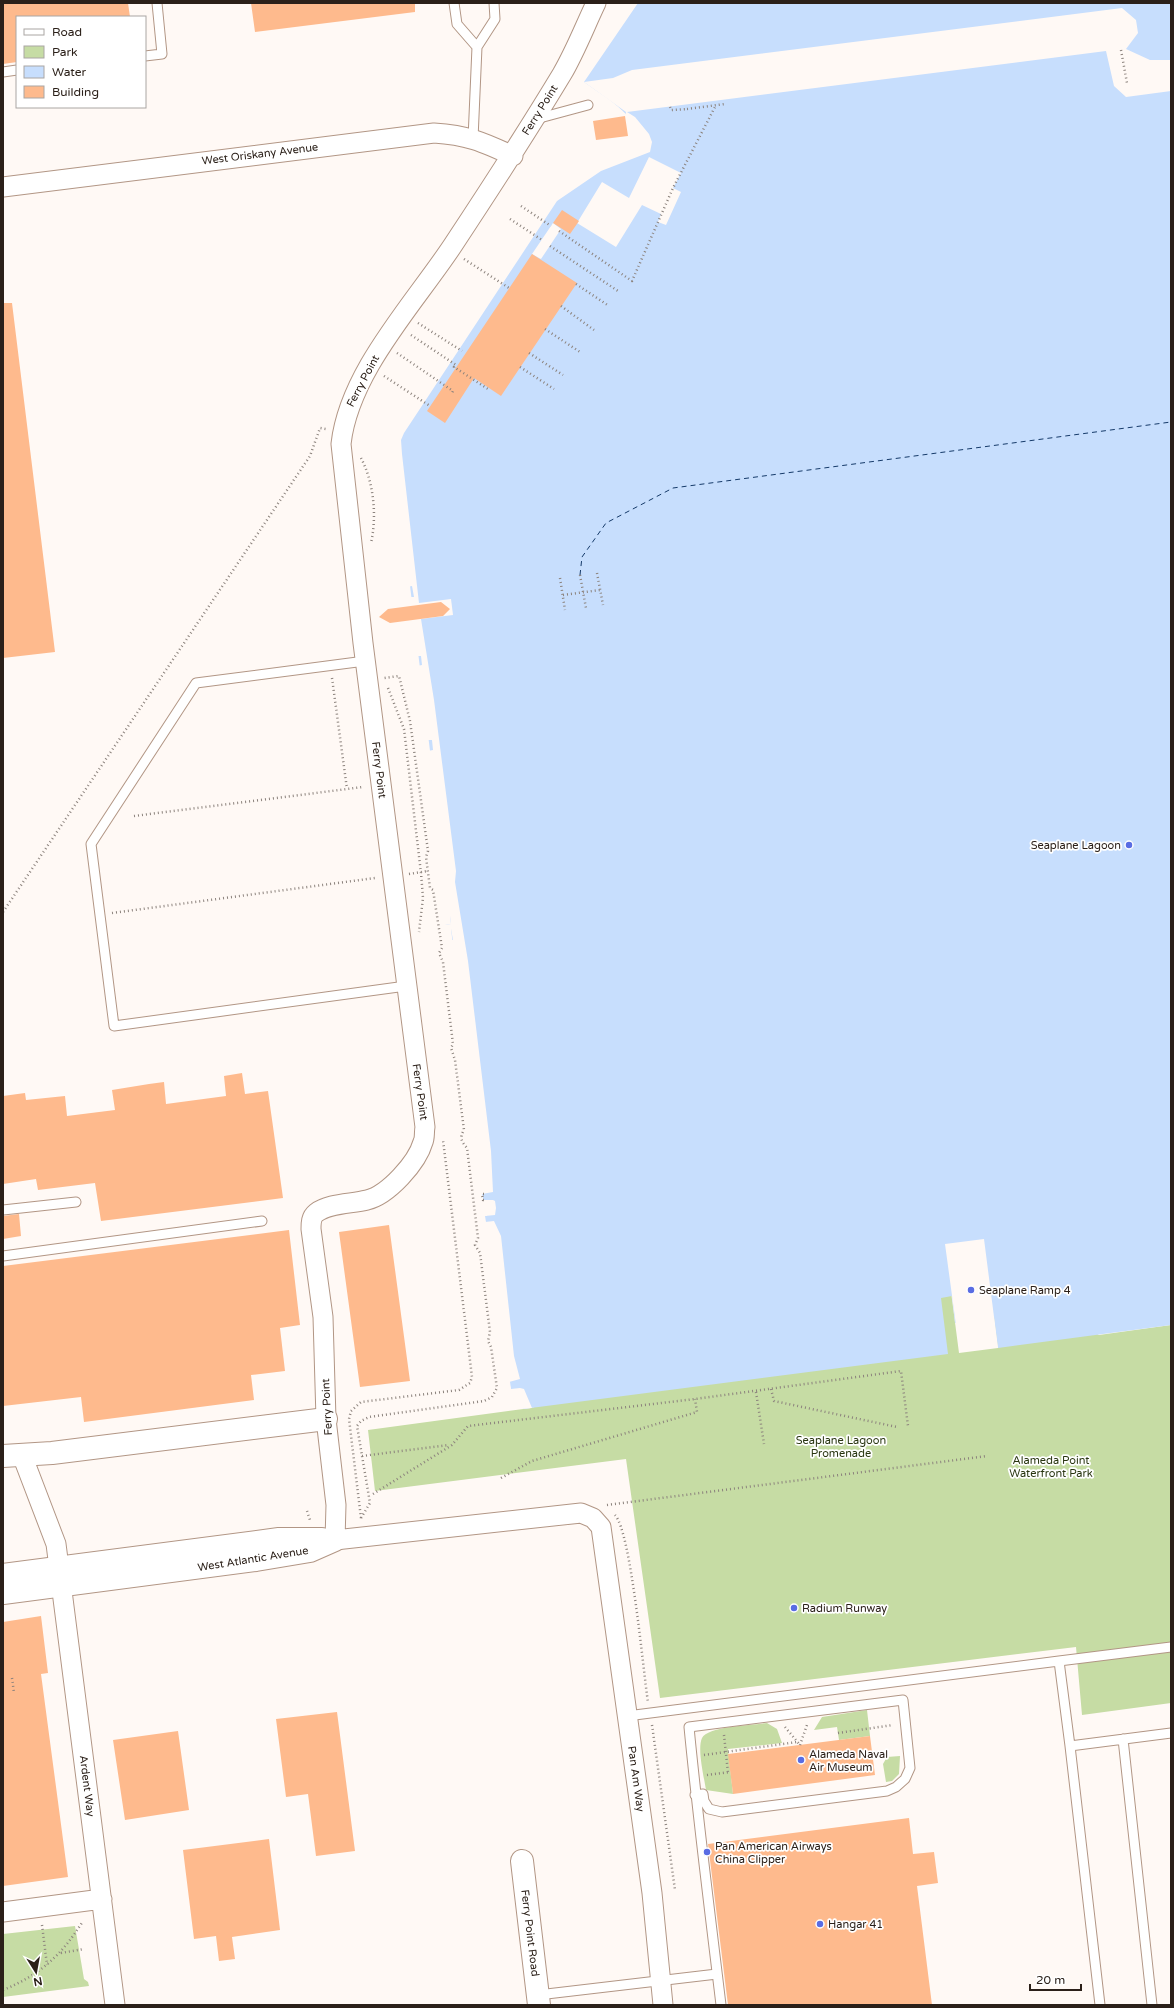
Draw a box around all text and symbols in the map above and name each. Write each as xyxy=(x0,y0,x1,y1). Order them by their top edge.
legend xyxy=(16,16,146,108)
text: Road xyxy=(52,25,82,39)
text: Park xyxy=(52,45,78,59)
text: Water xyxy=(52,65,87,79)
street label: Ferry Point xyxy=(519,82,561,138)
text: Building xyxy=(52,85,99,99)
street label: West Oriskany Avenue xyxy=(201,140,319,168)
street label: Ferry Point xyxy=(344,353,382,409)
street label: Ferry Point xyxy=(369,741,389,799)
place label: Seaplane Lagoon xyxy=(1031,839,1121,852)
marker: Seaplane Lagoon xyxy=(1124,840,1134,850)
street label: Ferry Point xyxy=(410,1063,430,1121)
place label: Seaplane Ramp 4 xyxy=(979,1284,1071,1297)
marker: Seaplane Ramp 4 xyxy=(966,1285,976,1295)
street label: Ferry Point xyxy=(319,1378,335,1436)
park label: Seaplane Lagoon Promenade xyxy=(796,1434,886,1460)
park label: Alameda Point Waterfront Park xyxy=(1009,1454,1093,1480)
street label: West Atlantic Avenue xyxy=(197,1544,309,1574)
place label: Radium Runway xyxy=(802,1602,887,1615)
marker: Radium Runway xyxy=(789,1603,799,1613)
street label: Pan Am Way xyxy=(625,1745,647,1813)
place label: Alameda Naval Air Museum xyxy=(809,1748,888,1774)
street label: Ardent Way xyxy=(77,1755,97,1817)
marker: Alameda Naval Air Museum xyxy=(796,1755,806,1765)
place label: Pan American Airways China Clipper xyxy=(715,1840,832,1866)
marker: Pan American Airways China Clipper xyxy=(702,1847,712,1857)
street label: Ferry Point Road xyxy=(518,1889,542,1977)
place label: Hangar 41 xyxy=(828,1918,883,1931)
marker: Hangar 41 xyxy=(815,1919,825,1929)
north arrow xyxy=(16,1952,56,1992)
scale bar xyxy=(1030,1966,1081,1992)
text: 20 m xyxy=(1036,1973,1065,1987)
text: N xyxy=(32,1974,43,1989)

